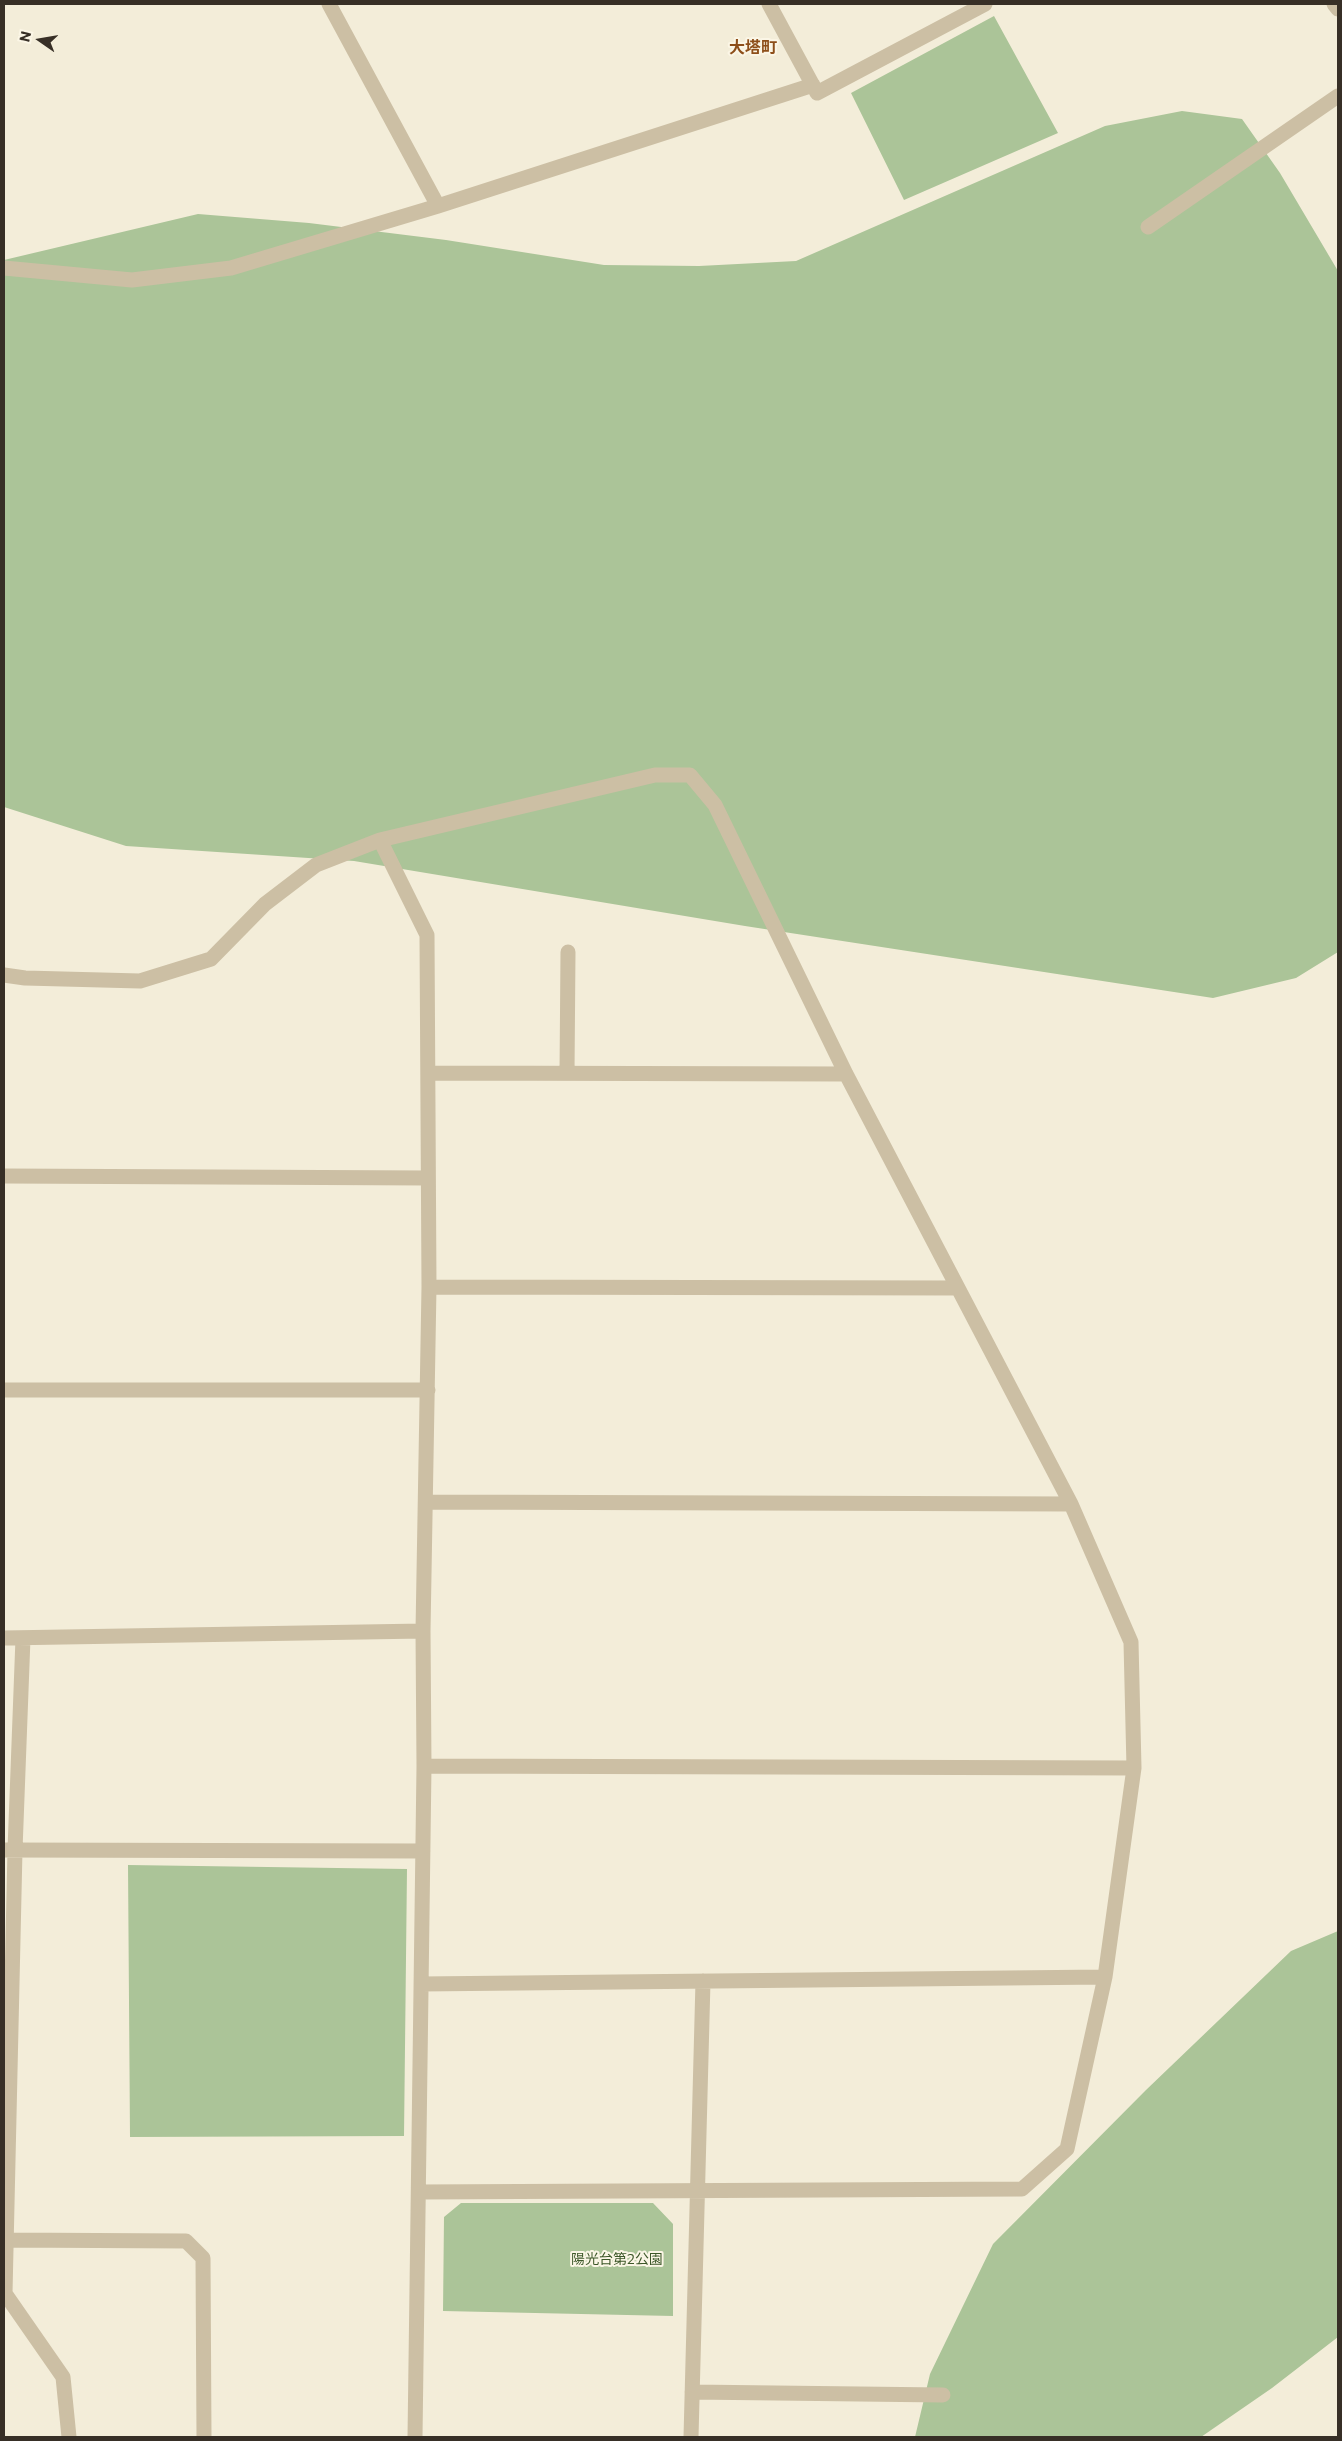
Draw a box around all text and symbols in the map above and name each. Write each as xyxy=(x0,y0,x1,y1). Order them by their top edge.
north arrow xyxy=(15,15,65,65)
text: N xyxy=(15,29,34,44)
district label: 大塔町 xyxy=(729,38,777,58)
park label: 陽光台第2公園 xyxy=(571,2251,663,2267)

